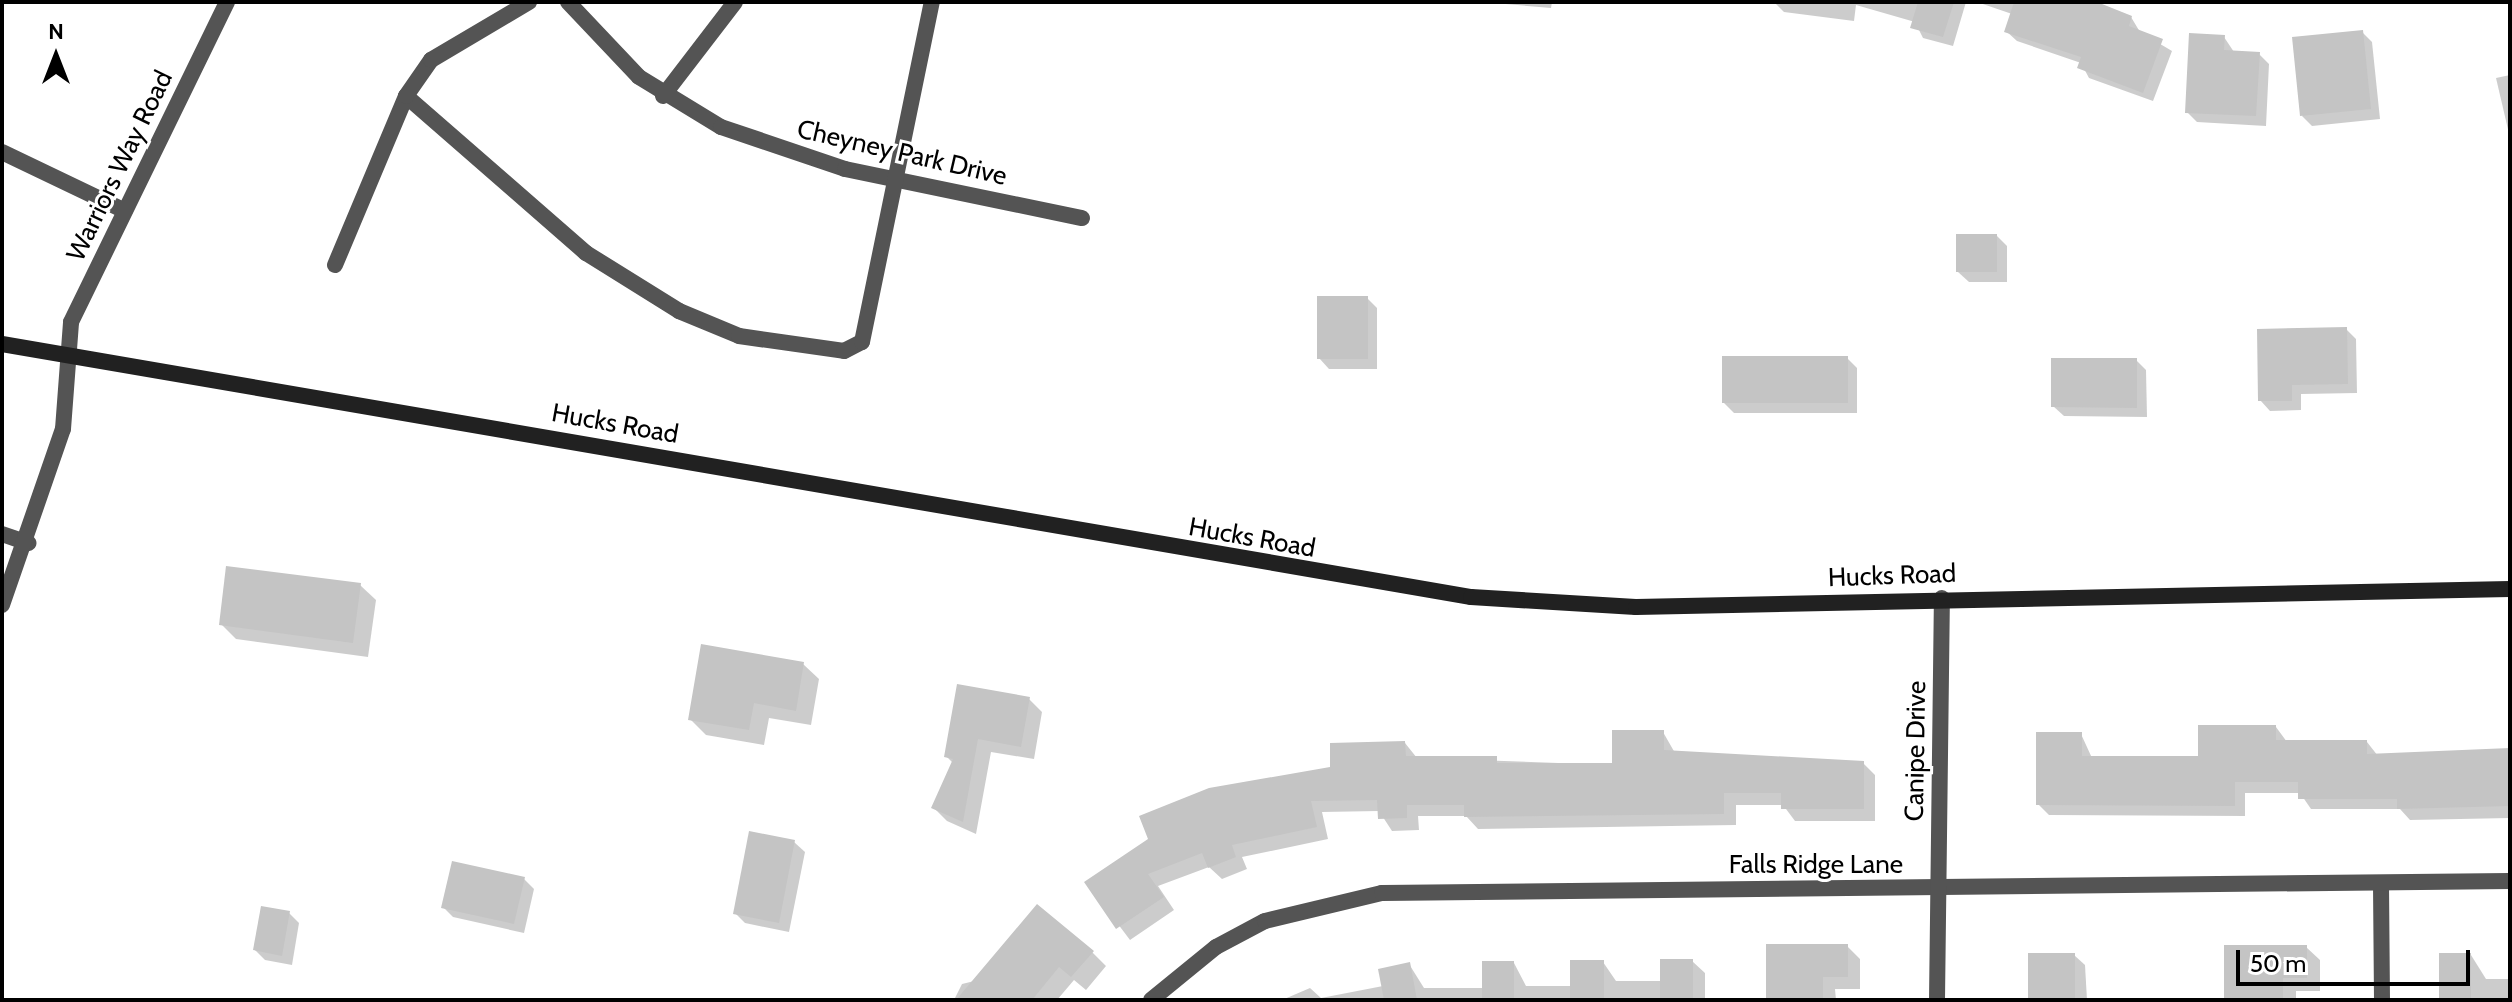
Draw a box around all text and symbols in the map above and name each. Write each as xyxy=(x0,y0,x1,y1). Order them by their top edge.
north arrow xyxy=(16,16,96,96)
text: N xyxy=(48,18,64,45)
street label: Warriors Way Road xyxy=(60,66,180,266)
street label: Cheyney Park Drive xyxy=(794,114,1010,192)
street label: Hucks Road xyxy=(549,398,681,450)
street label: Hucks Road xyxy=(1186,512,1318,564)
street label: Hucks Road xyxy=(1827,558,1957,594)
street label: Canipe Drive xyxy=(1899,680,1933,822)
street label: Falls Ridge Lane xyxy=(1729,849,1903,881)
scale bar xyxy=(2240,934,2474,984)
text: 50 m xyxy=(2250,949,2306,978)

